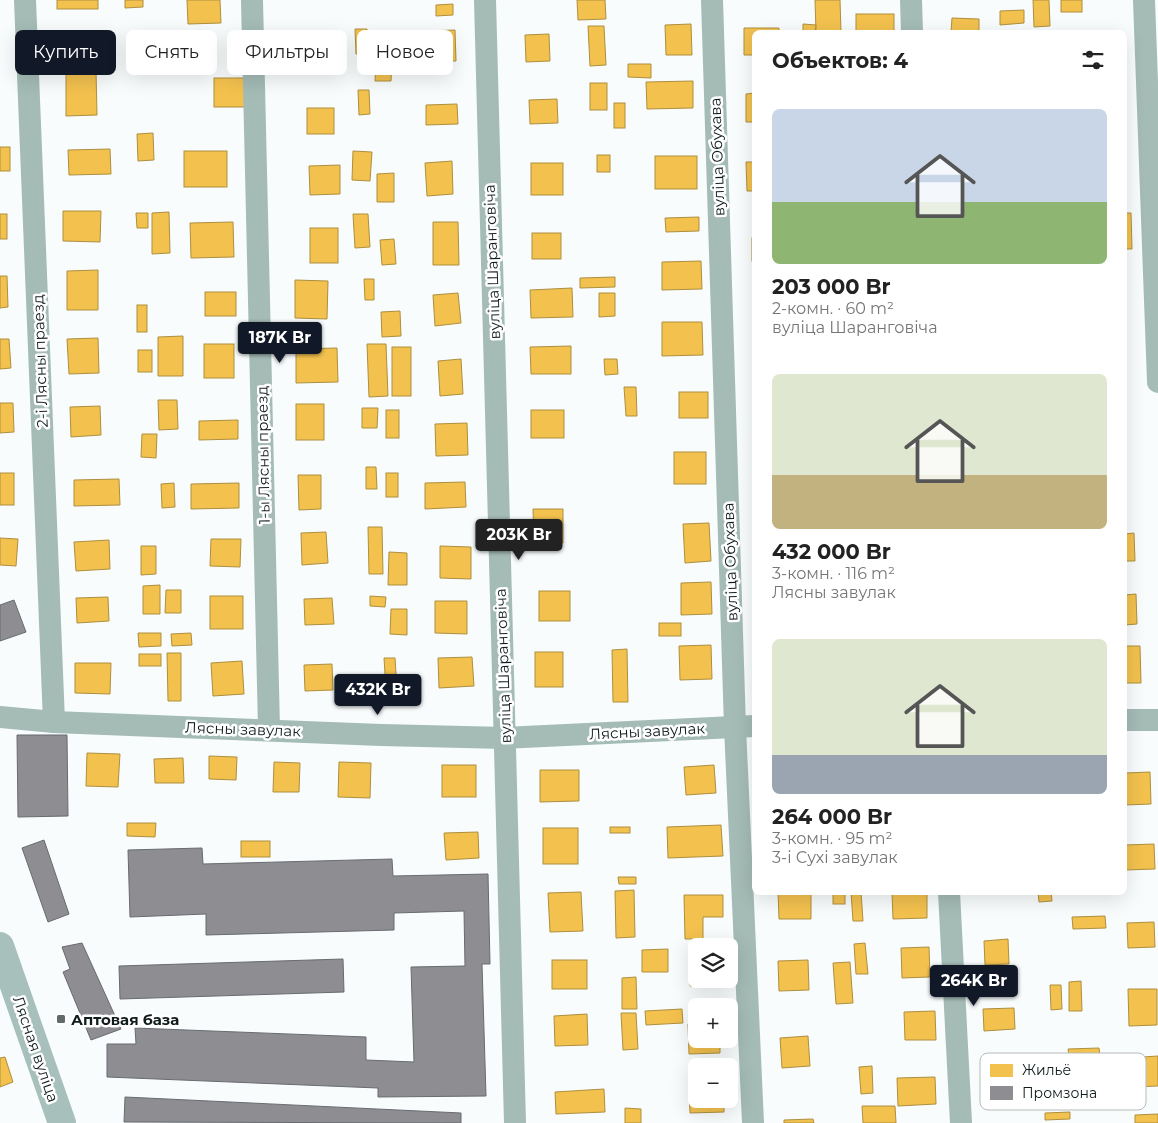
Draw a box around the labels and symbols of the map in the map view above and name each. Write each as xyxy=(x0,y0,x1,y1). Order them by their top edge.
street label: вуліца Обухава xyxy=(705,97,729,217)
street label: вуліца Шаранговіча xyxy=(480,184,504,340)
street label: 2-і Лясны праезд xyxy=(28,294,52,428)
pin: 187K Br xyxy=(234,322,326,364)
street label: 1-ы Лясны праезд xyxy=(252,386,274,524)
street label: вуліца Обухава xyxy=(718,502,742,622)
pin: 203K Br xyxy=(473,518,565,561)
street label: вуліца Шаранговіча xyxy=(491,588,515,744)
pin: 432K Br xyxy=(332,674,424,716)
street label: Лясны завулак xyxy=(185,717,302,741)
street label: Лясны завулак xyxy=(589,718,706,744)
pin: 264K Br xyxy=(928,964,1020,1007)
street label: Лясная вуліца xyxy=(9,993,63,1105)
place label: Аптовая база xyxy=(71,1010,179,1029)
marker: Аптовая база xyxy=(55,1013,67,1025)
legend xyxy=(980,1053,1146,1110)
text: Жильё xyxy=(1022,1061,1071,1079)
text: Промзона xyxy=(1022,1084,1097,1102)

